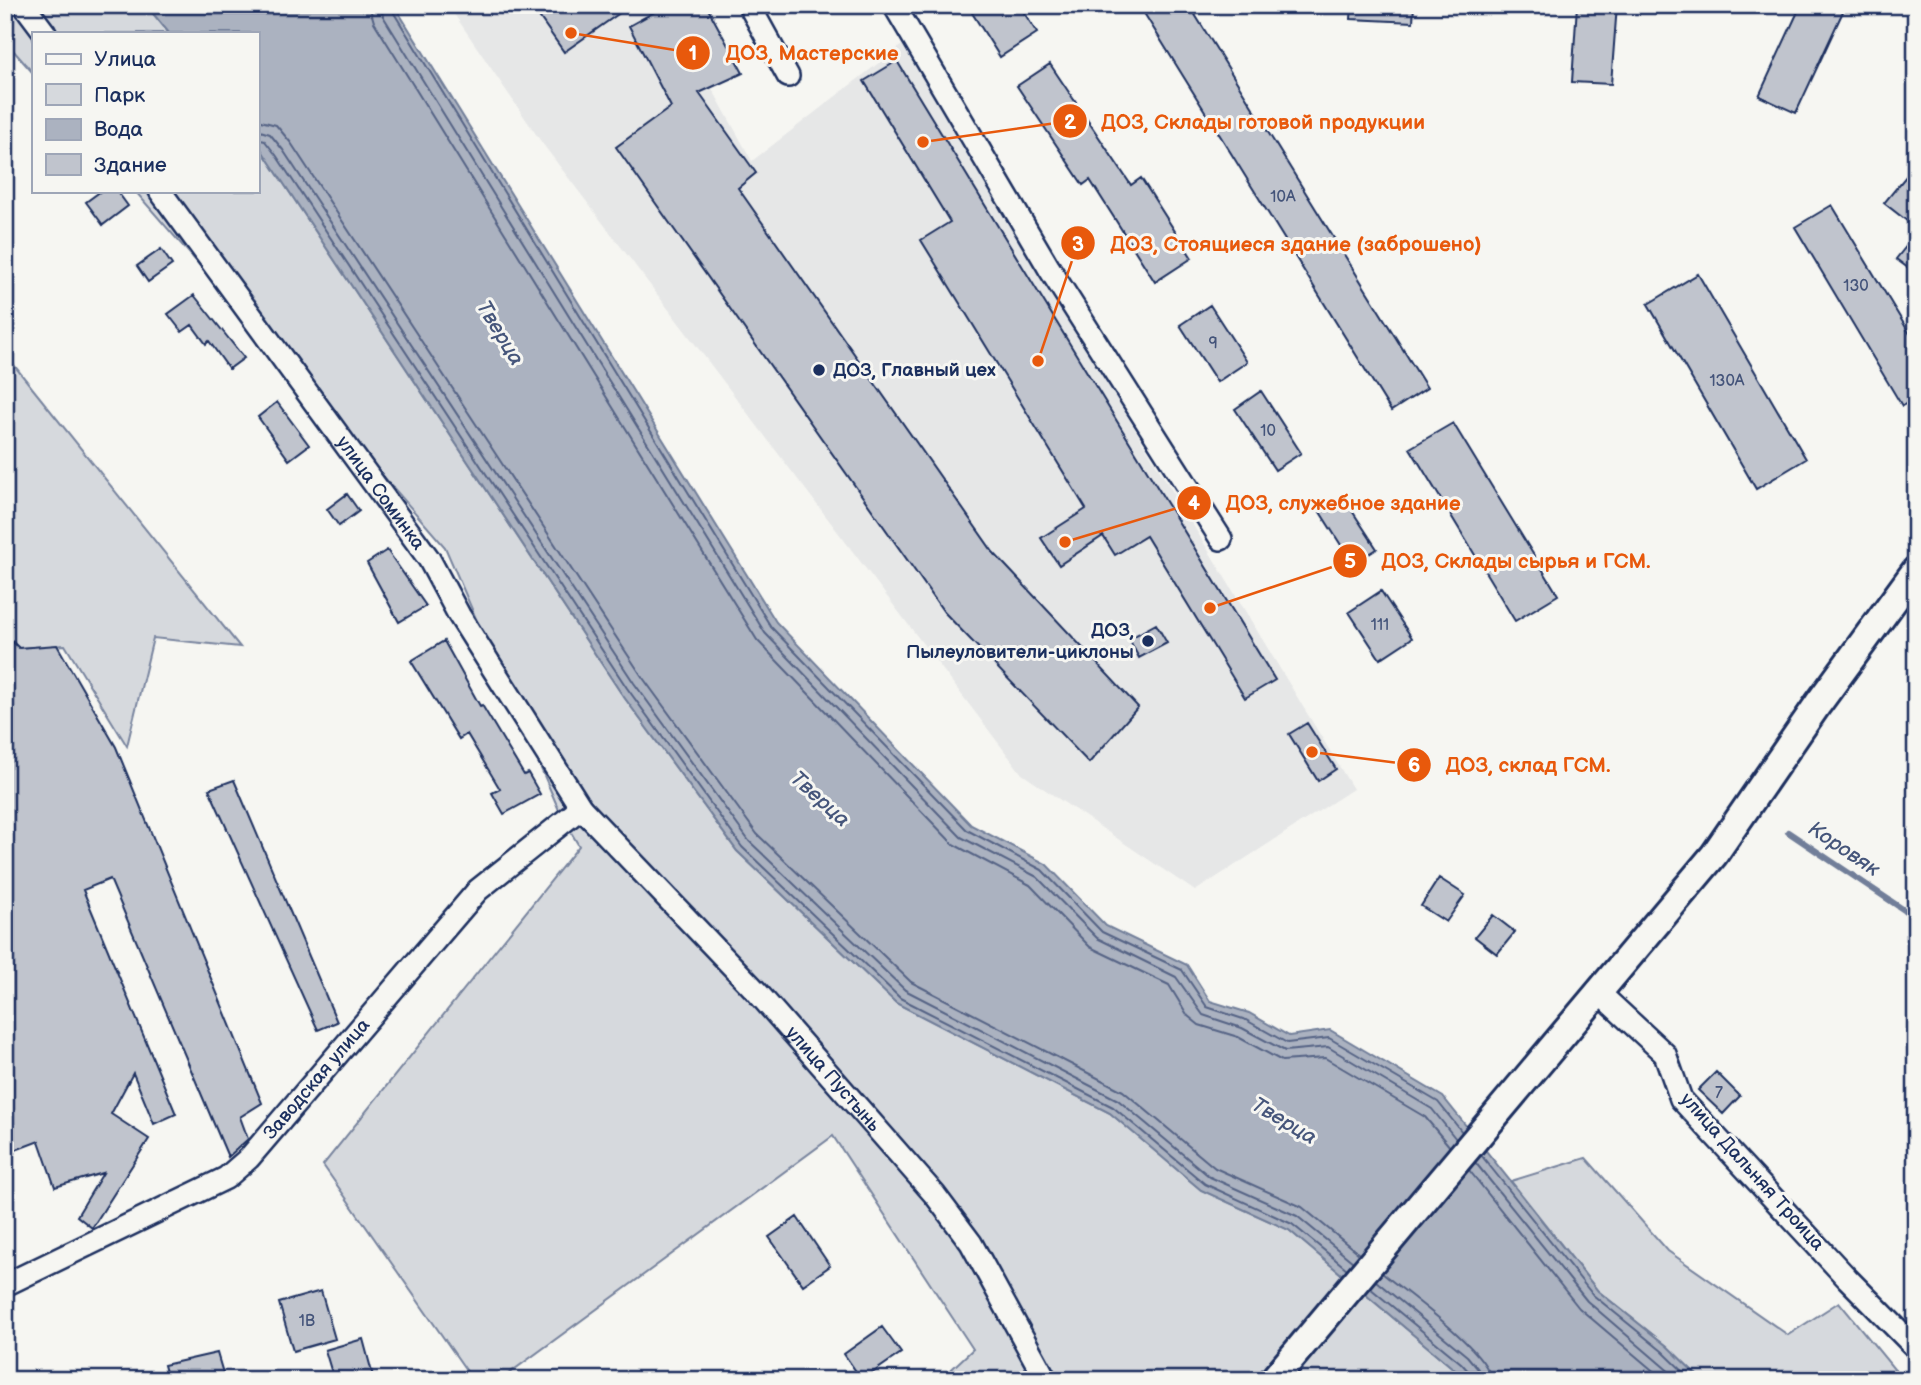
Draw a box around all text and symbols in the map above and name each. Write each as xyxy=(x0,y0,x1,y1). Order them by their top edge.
legend xyxy=(32,32,259,192)
callout: ДОЗ, Мастерские xyxy=(676,32,912,74)
text: 1 xyxy=(689,41,697,66)
text: ДОЗ, Мастерские xyxy=(725,41,899,66)
text: Улица xyxy=(94,47,157,72)
text: Парк xyxy=(94,83,145,108)
callout: ДОЗ, Склады готовой продукции xyxy=(1052,100,1439,142)
text: 2 xyxy=(1064,110,1077,135)
text: ДОЗ, Склады готовой продукции xyxy=(1101,110,1425,135)
text: Вода xyxy=(94,117,143,142)
text: Здание xyxy=(94,153,167,178)
house number: 10А xyxy=(1270,188,1296,207)
callout: ДОЗ, Стоящиеся здание (заброшено) xyxy=(1061,222,1495,264)
text: 3 xyxy=(1072,232,1084,257)
text: ДОЗ, Стоящиеся здание (заброшено) xyxy=(1110,232,1482,257)
house number: 130 xyxy=(1843,277,1869,296)
water label: Тверца xyxy=(471,296,529,370)
house number: 9 xyxy=(1208,334,1218,353)
place label: ДОЗ, Главный цех xyxy=(833,359,996,382)
marker: ДОЗ, Главный цех xyxy=(811,362,827,378)
house number: 130А xyxy=(1709,372,1745,391)
house number: 10 xyxy=(1260,422,1276,441)
street label: улица Соминка xyxy=(331,431,430,554)
callout: ДОЗ, служебное здание xyxy=(1176,482,1475,524)
text: 4 xyxy=(1188,491,1201,516)
text: ДОЗ, служебное здание xyxy=(1225,491,1461,516)
callout: ДОЗ, Склады сырья и ГСМ. xyxy=(1332,540,1665,582)
text: 5 xyxy=(1344,549,1356,574)
text: ДОЗ, Склады сырья и ГСМ. xyxy=(1381,549,1651,574)
house number: 111 xyxy=(1371,616,1389,635)
place label: ДОЗ, Пылеуловители-циклоны xyxy=(906,619,1134,664)
marker: ДОЗ, Пылеуловители-циклоны xyxy=(1140,633,1156,649)
callout: ДОЗ, склад ГСМ. xyxy=(1396,744,1625,786)
text: 6 xyxy=(1408,753,1420,778)
text: ДОЗ, склад ГСМ. xyxy=(1445,753,1611,778)
water label: Тверца xyxy=(785,766,855,832)
water label: Коровяк xyxy=(1803,816,1885,883)
street label: Заводская улица xyxy=(258,1014,375,1144)
street label: улица Пустынь xyxy=(781,1021,886,1137)
house number: 7 xyxy=(1715,1084,1723,1103)
street label: улица Дальняя Троица xyxy=(1675,1088,1829,1256)
water label: Тверца xyxy=(1247,1092,1321,1150)
house number: 1В xyxy=(299,1312,315,1331)

